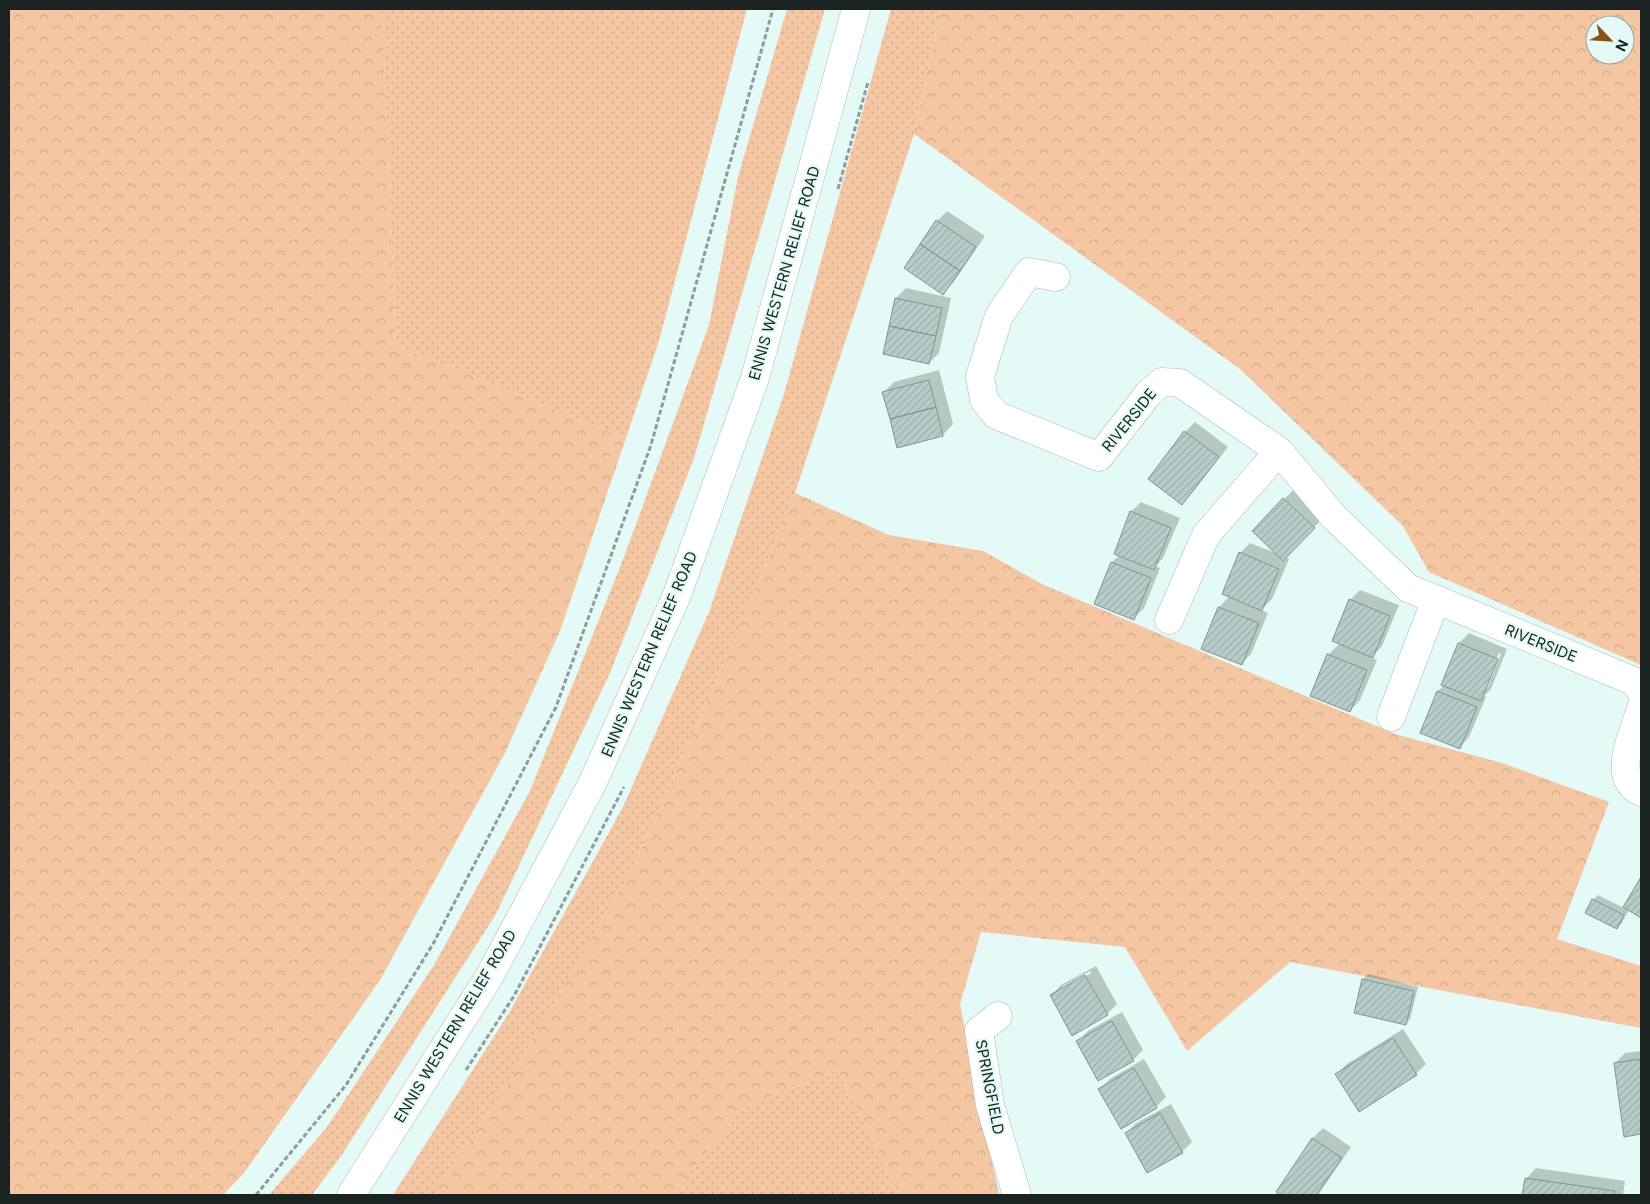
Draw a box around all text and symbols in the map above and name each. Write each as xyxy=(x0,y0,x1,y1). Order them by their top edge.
north arrow xyxy=(1585,15,1635,65)
text: N xyxy=(1612,37,1632,54)
street label: ENNIS WESTERN RELIEF ROAD xyxy=(744,164,824,382)
street label: RIVERSIDE xyxy=(1098,384,1160,456)
street label: ENNIS WESTERN RELIEF ROAD xyxy=(597,548,701,760)
street label: RIVERSIDE xyxy=(1502,620,1580,666)
street label: ENNIS WESTERN RELIEF ROAD xyxy=(390,926,520,1126)
street label: SPRINGFIELD xyxy=(971,1038,1009,1136)

